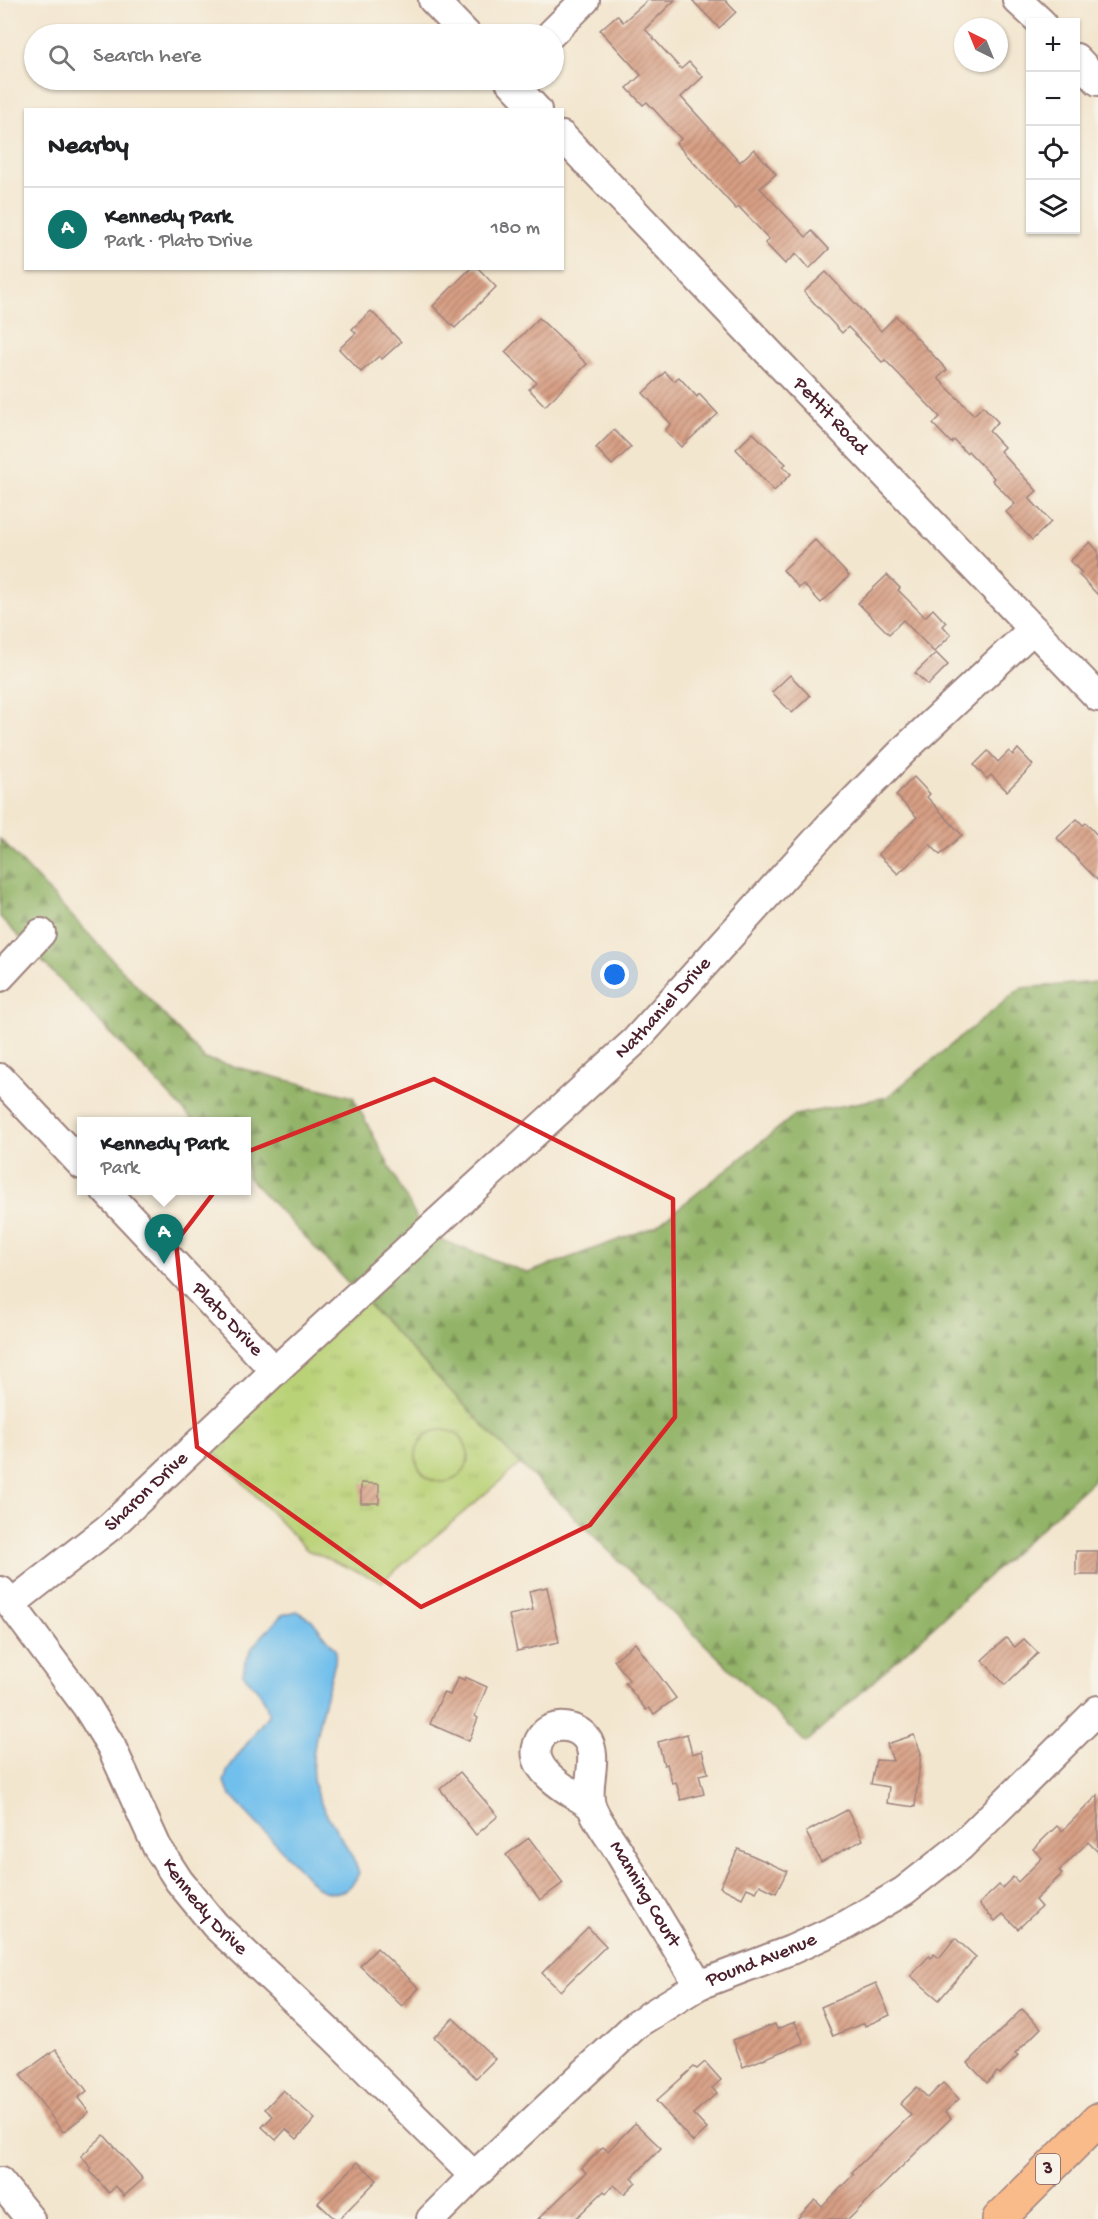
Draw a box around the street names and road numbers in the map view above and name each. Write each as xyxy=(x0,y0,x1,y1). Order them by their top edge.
street label: Pettit Road xyxy=(787,372,874,462)
street label: Nathaniel Drive xyxy=(611,952,717,1065)
street label: Plato Drive xyxy=(186,1277,268,1362)
street label: Sharon Drive xyxy=(100,1447,194,1537)
street label: Manning Court xyxy=(604,1837,686,1953)
street label: Kennedy Drive xyxy=(156,1855,252,1961)
street label: Pound Avenue xyxy=(702,1928,821,1993)
road number: 3 xyxy=(1036,2154,1060,2184)

